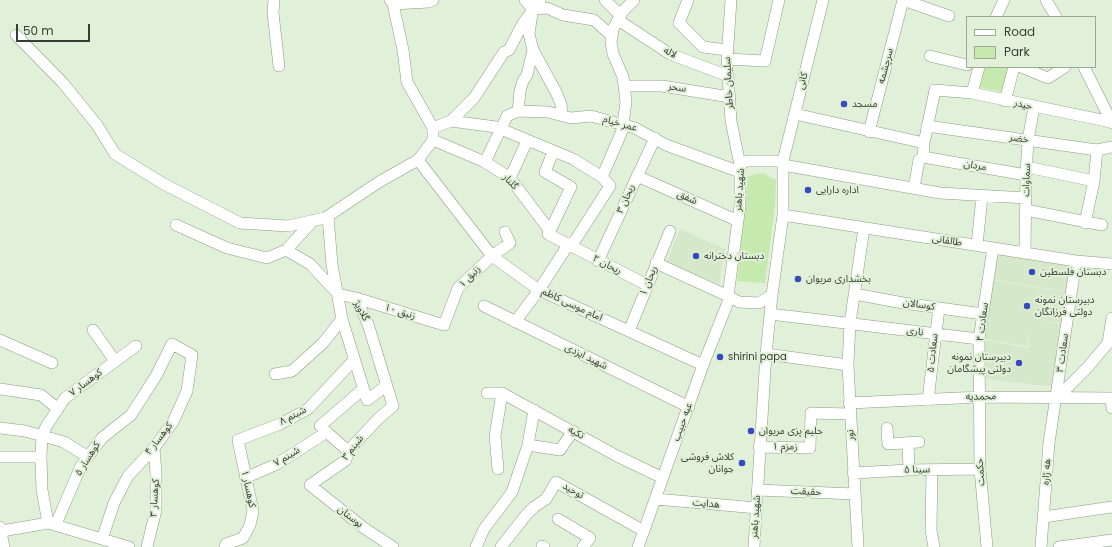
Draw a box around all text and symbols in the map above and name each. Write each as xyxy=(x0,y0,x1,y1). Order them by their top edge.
scale bar xyxy=(18,16,92,42)
legend xyxy=(966,16,1096,68)
text: 50 m xyxy=(23,22,54,39)
text: Road xyxy=(1004,23,1035,40)
text: Park xyxy=(1004,43,1030,60)
street label: لاله xyxy=(661,45,679,61)
street label: سرچشمه xyxy=(875,47,897,85)
street label: سلیمان خاطر xyxy=(722,57,736,109)
street label: کانی xyxy=(795,71,811,91)
street label: سحر xyxy=(667,81,687,95)
street label: حیدر xyxy=(1013,97,1033,113)
place label: مسجد xyxy=(852,98,877,110)
marker: مسجد xyxy=(839,99,849,109)
street label: عمر خیام xyxy=(602,113,638,135)
street label: خضر xyxy=(1009,132,1029,146)
street label: مردان xyxy=(963,158,987,174)
street label: سماوات xyxy=(1020,163,1034,197)
street label: شهید باهنر xyxy=(733,168,747,212)
street label: گلنار xyxy=(500,172,520,192)
street label: ریحان ۳ xyxy=(614,182,638,216)
place label: اداره دارایی xyxy=(816,184,859,196)
marker: اداره دارایی xyxy=(803,185,813,195)
street label: شفق xyxy=(675,188,699,208)
street label: طالقانی xyxy=(931,233,963,249)
place label: دبستان دخترانه xyxy=(704,250,764,262)
marker: دبستان دخترانه xyxy=(691,251,701,261)
street label: ریحان ۲ xyxy=(591,253,623,277)
street label: زنبق ۱ xyxy=(457,263,483,291)
street label: ریحان ۱ xyxy=(638,264,660,298)
place label: دبستان فلسطین xyxy=(1040,266,1106,278)
marker: دبستان فلسطین xyxy=(1027,267,1037,277)
place label: بخشداری مریوان xyxy=(806,273,871,285)
marker: بخشداری مریوان xyxy=(793,274,803,284)
street label: امام موسی کاظم xyxy=(540,286,604,324)
place label: دبیرستان نمونه دولتی فرزانگان xyxy=(1035,294,1095,318)
street label: کوسالان xyxy=(902,297,936,313)
street label: گلاویژ xyxy=(351,299,371,323)
marker: دبیرستان نمونه دولتی فرزانگان xyxy=(1022,301,1032,311)
street label: زنبق ۱۰ xyxy=(383,302,417,322)
street label: سعادت ۴ xyxy=(975,302,991,342)
street label: ناری xyxy=(906,325,924,339)
street label: سعادت ۵ xyxy=(925,333,941,373)
street label: سعادت ۳ xyxy=(1054,333,1072,373)
street label: شهید ایزدی xyxy=(563,342,609,372)
place label: shirini papa xyxy=(728,351,787,363)
place label: دبیرستان نمونه دولتی پیشگامان xyxy=(947,351,1011,374)
marker: shirini papa xyxy=(715,352,725,362)
marker: دبیرستان نمونه دولتی پیشگامان xyxy=(1014,358,1024,368)
street label: کوهسار ۷ xyxy=(67,367,105,399)
street label: محمدیه xyxy=(966,391,996,403)
street label: عبه حبیب xyxy=(671,401,695,443)
street label: شبنم ۸ xyxy=(278,404,308,428)
street label: کوهسار ۴ xyxy=(143,420,175,458)
street label: تکیه xyxy=(566,424,586,442)
place label: حلیم پزی مریوان xyxy=(759,425,823,437)
marker: حلیم پزی مریوان xyxy=(746,426,756,436)
street label: نور xyxy=(845,429,857,441)
street label: شبنم ۳ xyxy=(339,433,367,463)
street label: کوهسار ۵ xyxy=(73,440,103,478)
street label: زمزم ۱ xyxy=(772,441,798,453)
street label: شبنم ۷ xyxy=(272,444,302,470)
place label: کلاش فروشی جوانان xyxy=(681,451,734,474)
marker: کلاش فروشی جوانان xyxy=(737,458,747,468)
street label: حکمت xyxy=(974,458,988,486)
street label: هه ژاره xyxy=(1040,458,1054,486)
street label: سینا ۵ xyxy=(904,464,930,476)
street label: کوهسار ۱ xyxy=(238,469,258,509)
street label: کوهسار ۳ xyxy=(148,479,162,517)
street label: توحید xyxy=(560,480,586,502)
street label: حقیقت xyxy=(790,485,822,499)
street label: شهید باهنر xyxy=(749,495,763,539)
street label: هدایت xyxy=(692,497,720,511)
street label: بوستان xyxy=(335,504,365,530)

